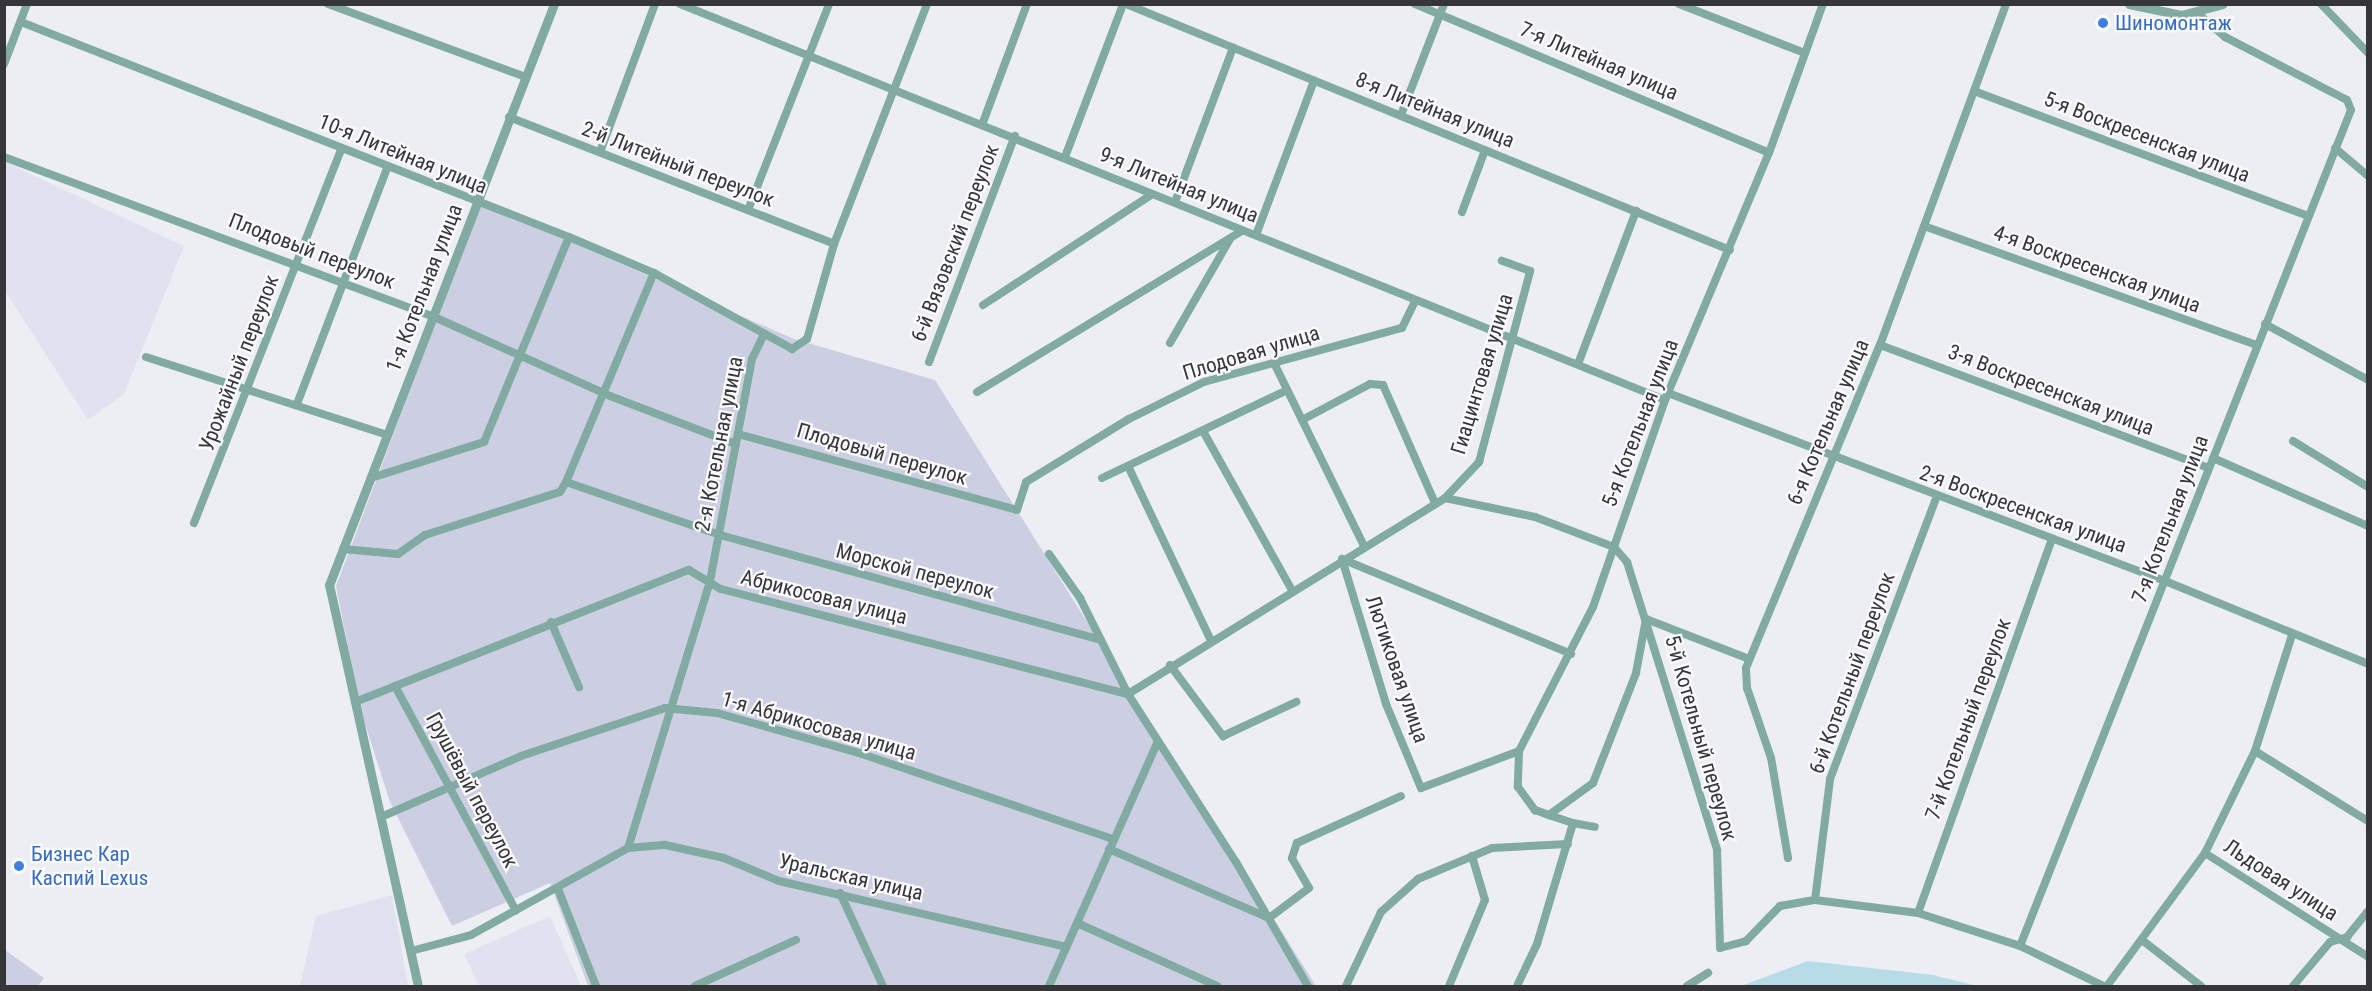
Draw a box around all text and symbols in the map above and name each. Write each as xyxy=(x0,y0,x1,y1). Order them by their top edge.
place label: Шиномонтаж xyxy=(2115,10,2232,36)
street label: 7-я Литейная улица xyxy=(1516,16,1682,106)
marker: Шиномонтаж xyxy=(2096,16,2110,30)
street label: 8-я Литейная улица xyxy=(1352,67,1518,153)
street label: 5-я Воскресенская улица xyxy=(2041,86,2253,188)
street label: 10-я Литейная улица xyxy=(315,109,491,199)
street label: 2-й Литейный переулок xyxy=(578,116,778,212)
street label: 6-й Вязовский переулок xyxy=(906,141,1004,345)
street label: 9-я Литейная улица xyxy=(1096,142,1262,228)
street label: 1-я Котельная улица xyxy=(380,201,468,375)
street label: Плодовый переулок xyxy=(225,208,399,294)
street label: 4-я Воскресенская улица xyxy=(1990,220,2204,318)
street label: Урожайный переулок xyxy=(194,271,284,455)
street label: Гиацинтовая улица xyxy=(1446,291,1518,457)
street label: Плодовая улица xyxy=(1180,320,1322,386)
street label: 6-я Котельная улица xyxy=(1782,335,1874,509)
street label: 5-я Котельная улица xyxy=(1596,336,1684,510)
street label: 3-я Воскресенская улица xyxy=(1945,339,2157,441)
street label: 2-я Котельная улица xyxy=(690,354,748,534)
street label: Плодовый переулок xyxy=(794,418,970,490)
street label: 7-я Котельная улица xyxy=(2126,432,2214,606)
street label: 2-я Воскресенская улица xyxy=(1916,460,2130,558)
street label: Морской переулок xyxy=(833,538,997,604)
street label: Абрикосовая улица xyxy=(738,564,910,630)
street label: 6-й Котельный переулок xyxy=(1804,569,1900,777)
street label: Лютиковая улица xyxy=(1360,592,1434,746)
street label: 7-й Котельный переулок xyxy=(1920,615,2016,823)
street label: 5-й Котельный переулок xyxy=(1660,632,1742,844)
street label: 1-я Абрикосовая улица xyxy=(719,686,919,766)
street label: Грушёвый переулок xyxy=(420,708,524,872)
street label: Льдовая улица xyxy=(2219,834,2343,926)
place label: Бизнес Кар Каспий Lexus xyxy=(31,841,148,891)
street label: Уральская улица xyxy=(776,848,926,906)
marker: Бизнес Кар Каспий Lexus xyxy=(12,859,26,873)

